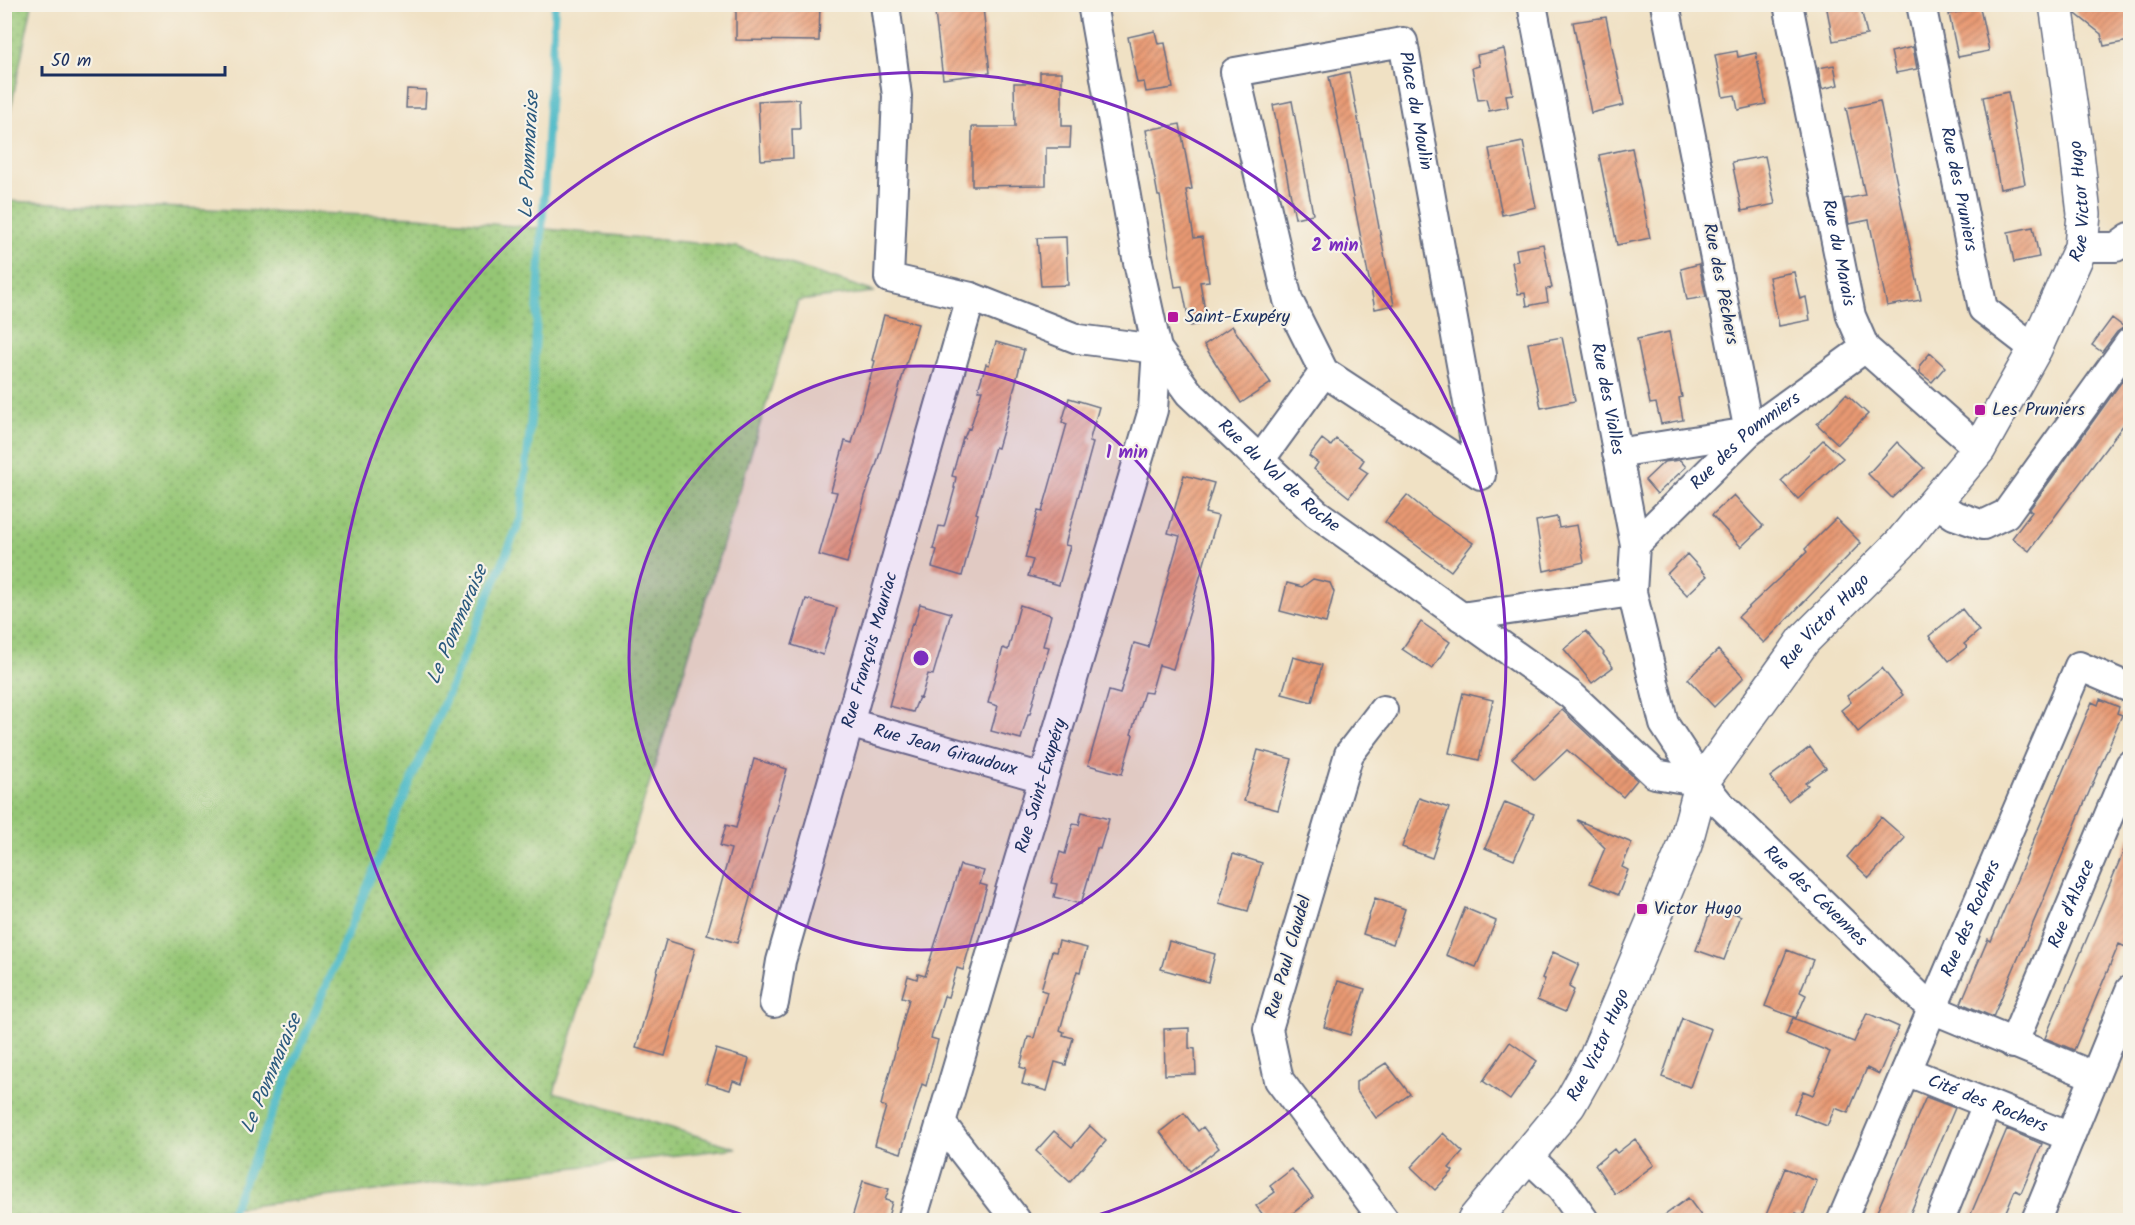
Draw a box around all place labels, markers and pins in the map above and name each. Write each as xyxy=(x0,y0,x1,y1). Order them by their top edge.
place label: Saint-Exupéry xyxy=(1185,303,1290,332)
marker: Saint-Exupéry xyxy=(1166,310,1180,324)
place label: Les Pruniers xyxy=(1992,396,2085,425)
marker: Les Pruniers xyxy=(1973,403,1987,417)
centre of rings xyxy=(911,648,931,668)
place label: Victor Hugo xyxy=(1654,895,1742,924)
marker: Victor Hugo xyxy=(1635,902,1649,916)

